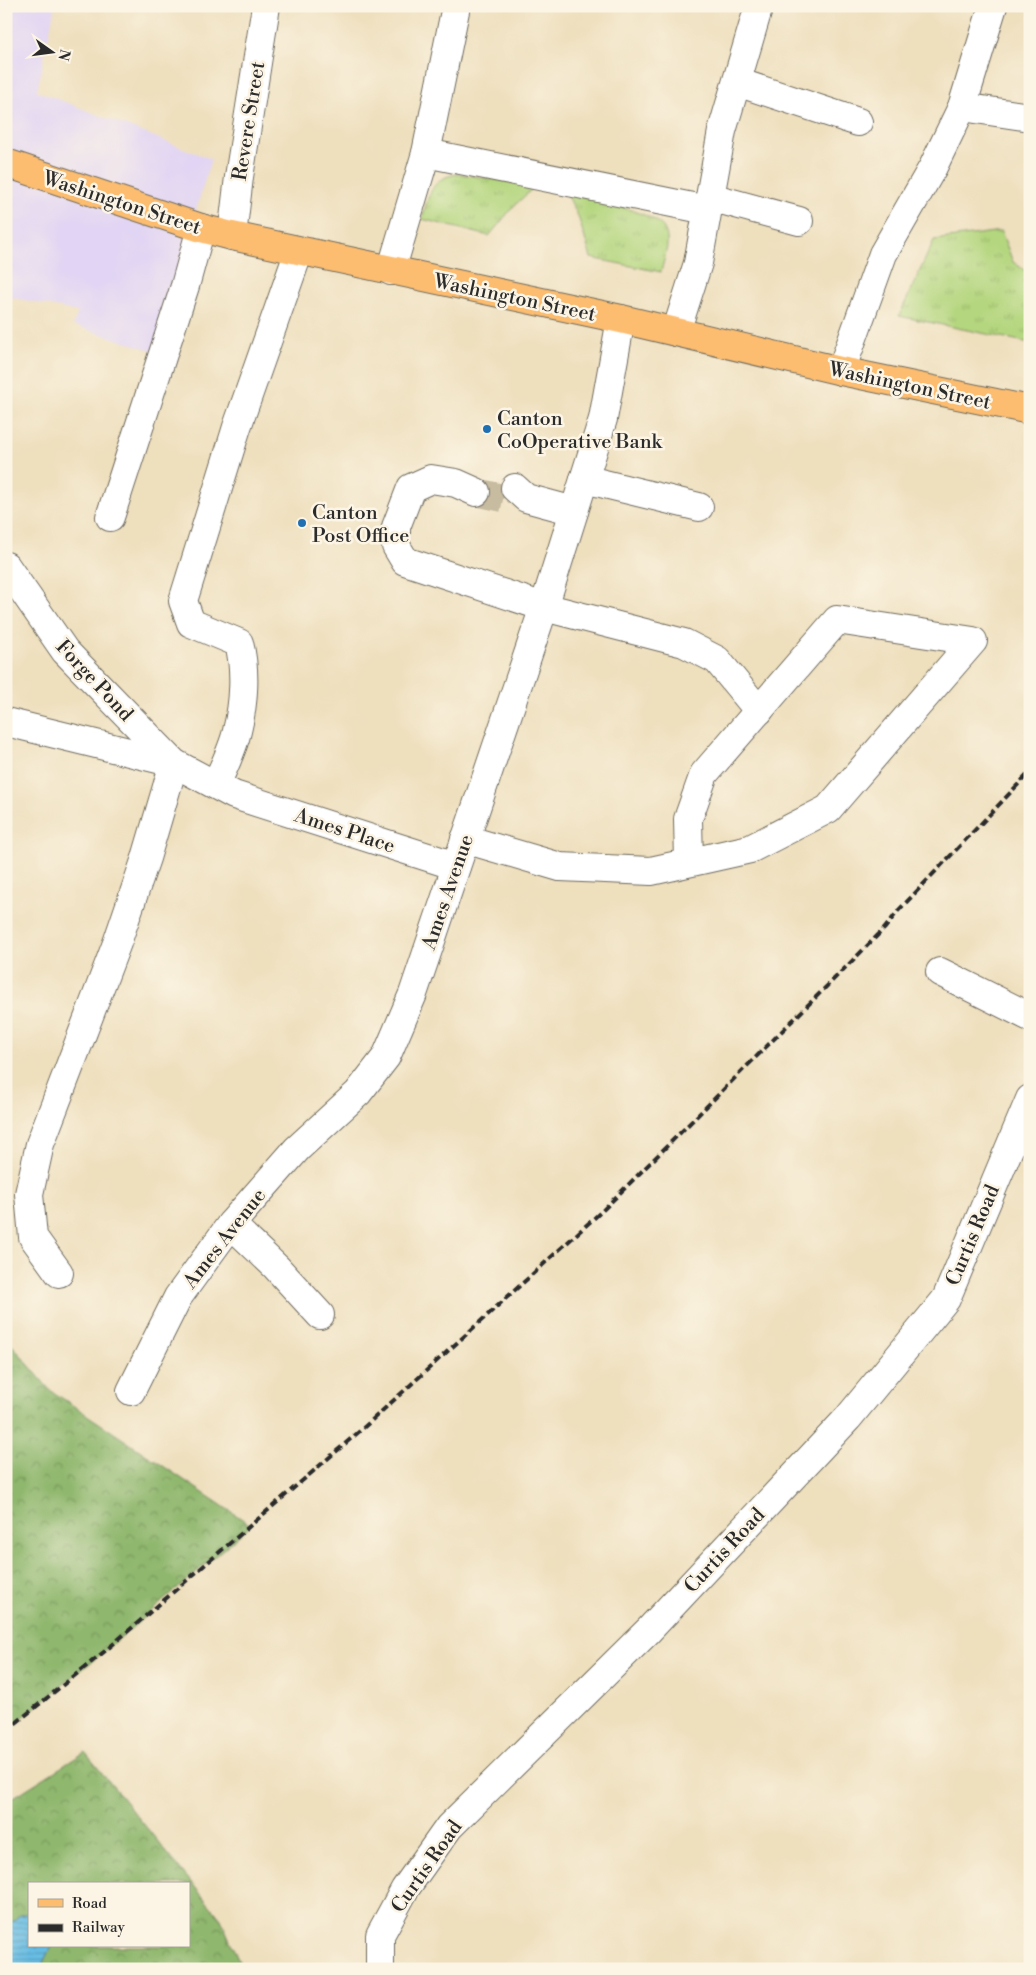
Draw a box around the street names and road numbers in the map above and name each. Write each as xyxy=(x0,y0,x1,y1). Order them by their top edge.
street label: Revere Street xyxy=(228,60,271,183)
street label: Washington Street xyxy=(38,166,204,241)
street label: Washington Street xyxy=(430,269,598,328)
street label: Washington Street xyxy=(825,357,993,416)
street label: Forge Pond xyxy=(50,635,138,728)
street label: Ames Place xyxy=(290,803,398,859)
street label: Ames Avenue xyxy=(417,832,480,954)
street label: Curtis Road xyxy=(941,1181,1006,1290)
street label: Ames Avenue xyxy=(178,1184,272,1295)
street label: Curtis Road xyxy=(679,1503,771,1599)
street label: Curtis Road xyxy=(386,1815,469,1918)

